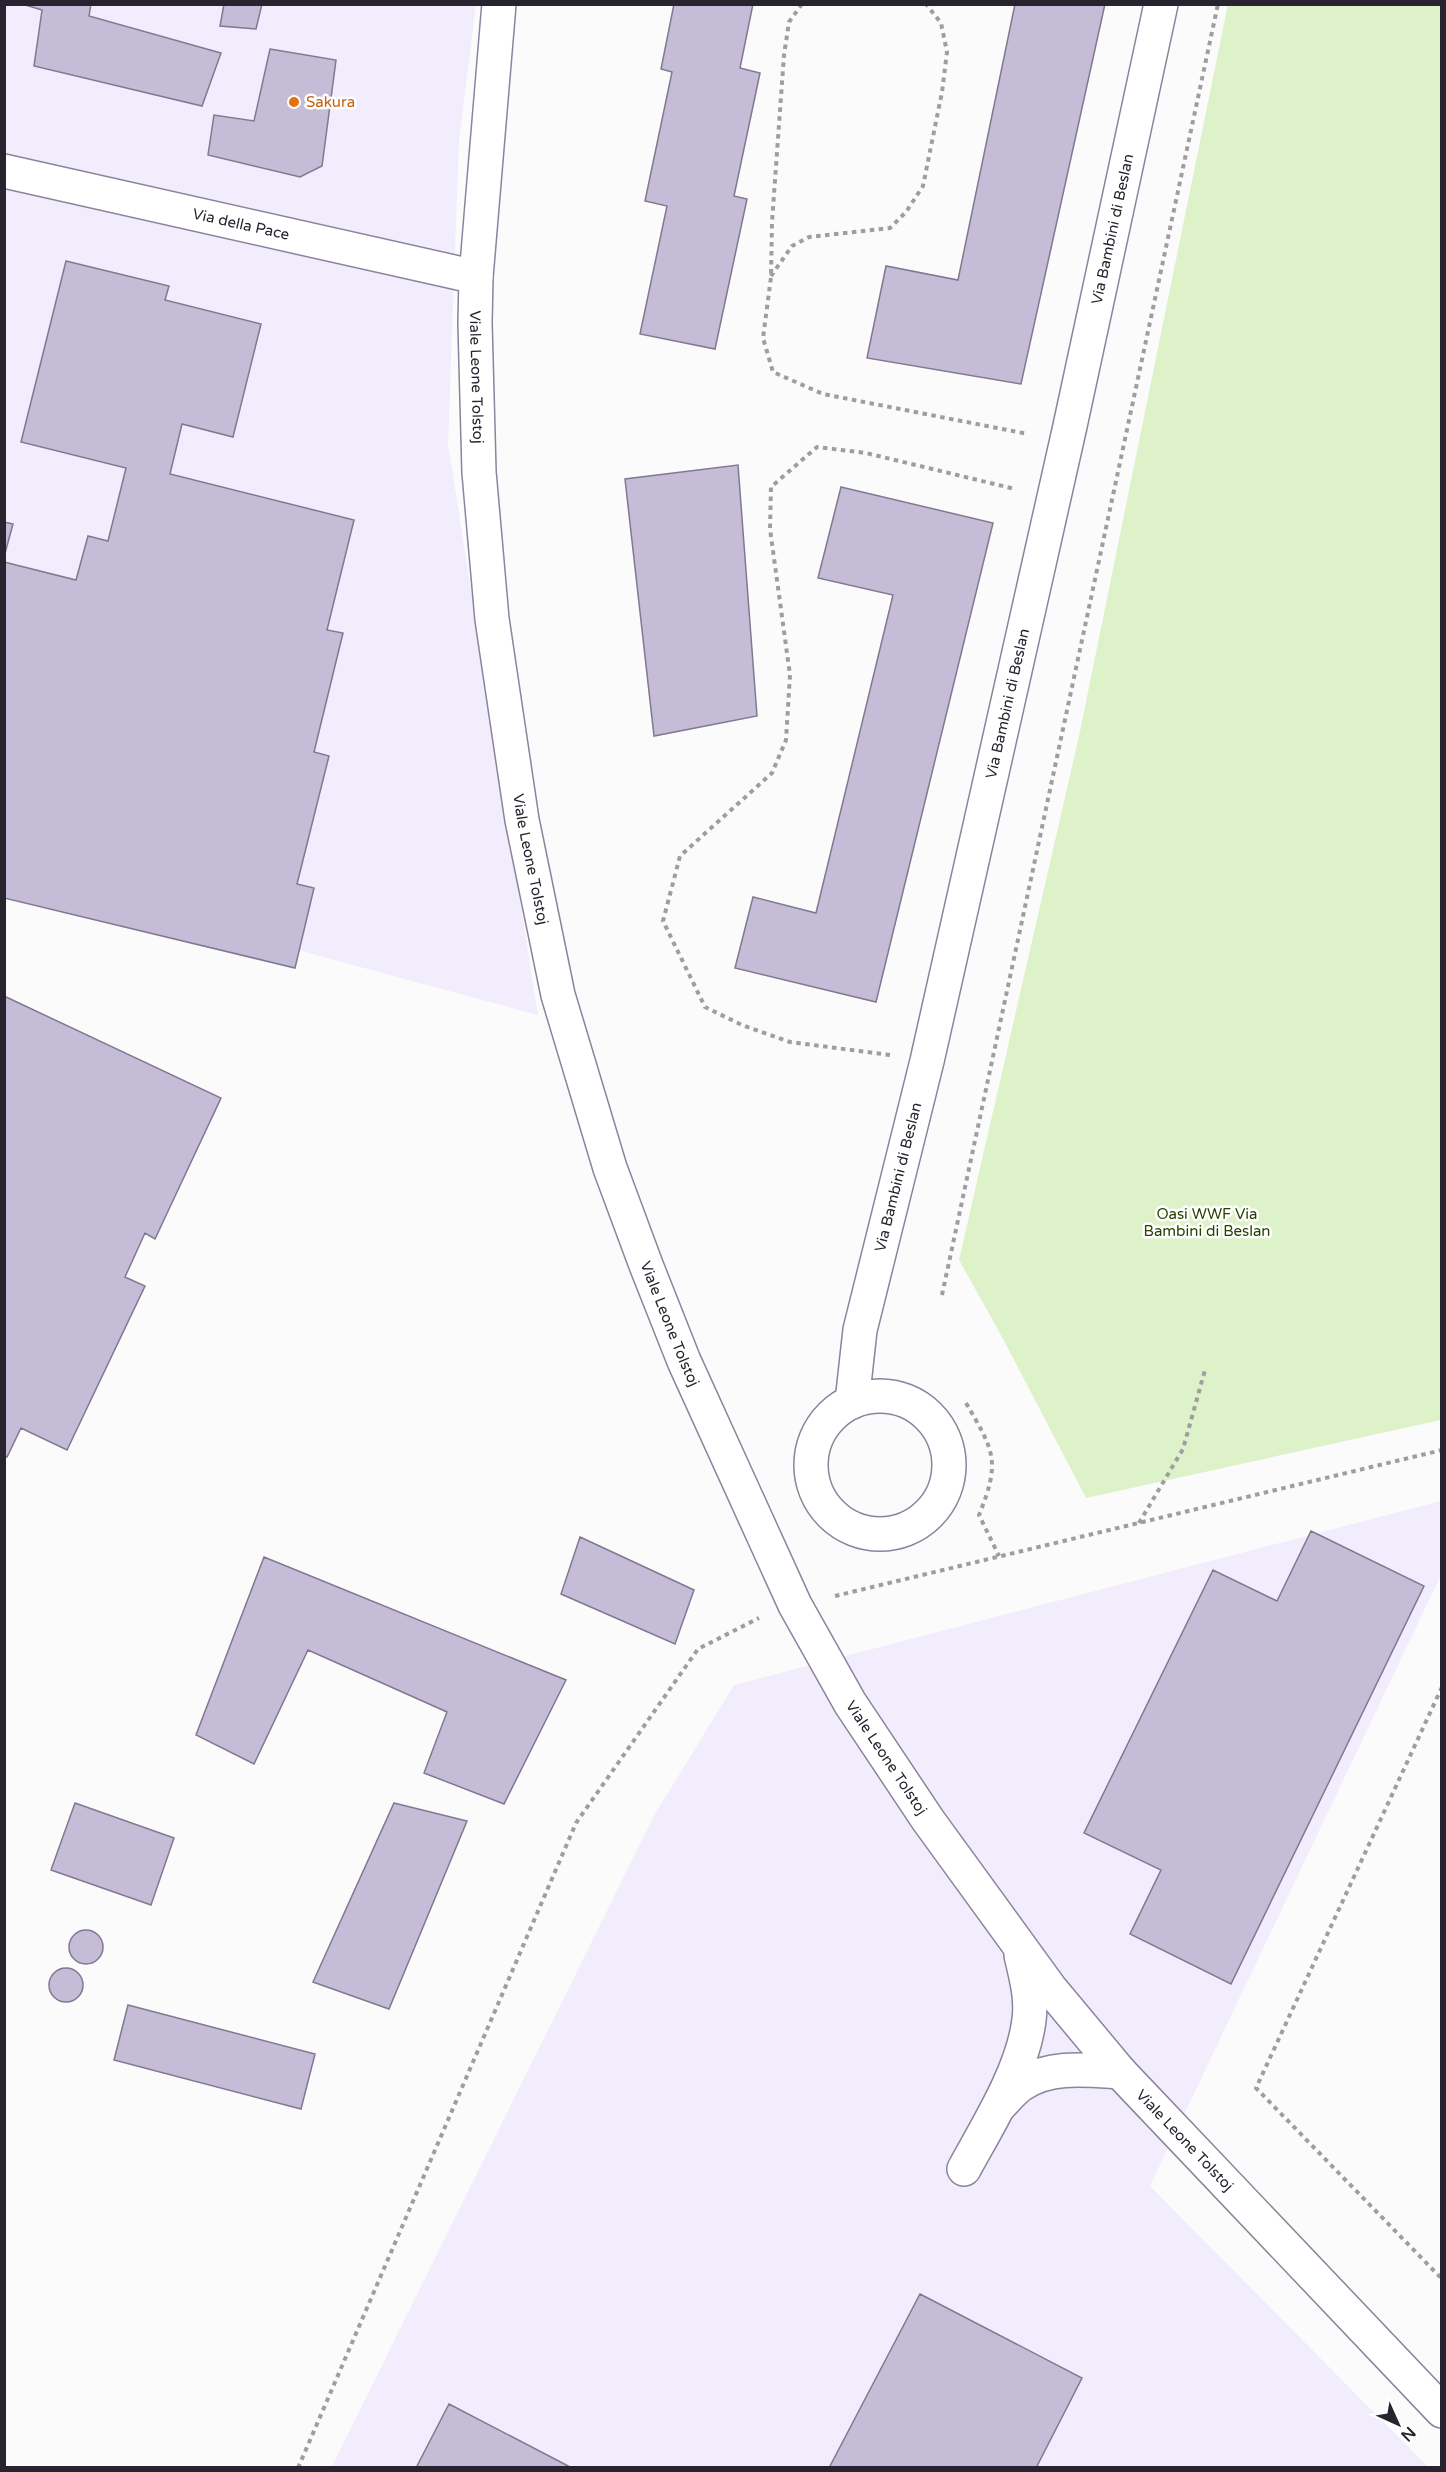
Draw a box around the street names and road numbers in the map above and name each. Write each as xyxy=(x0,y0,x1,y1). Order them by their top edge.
street label: Via Bambini di Beslan xyxy=(1087,152,1137,306)
street label: Via della Pace xyxy=(191,205,291,244)
street label: Viale Leone Tolstoj xyxy=(466,310,487,444)
street label: Via Bambini di Beslan xyxy=(982,627,1033,780)
street label: Viale Leone Tolstoj xyxy=(509,793,552,926)
street label: Via Bambini di Beslan xyxy=(871,1100,925,1254)
street label: Viale Leone Tolstoj xyxy=(636,1259,703,1389)
street label: Viale Leone Tolstoj xyxy=(842,1697,931,1818)
street label: Viale Leone Tolstoj xyxy=(1132,2086,1237,2195)

